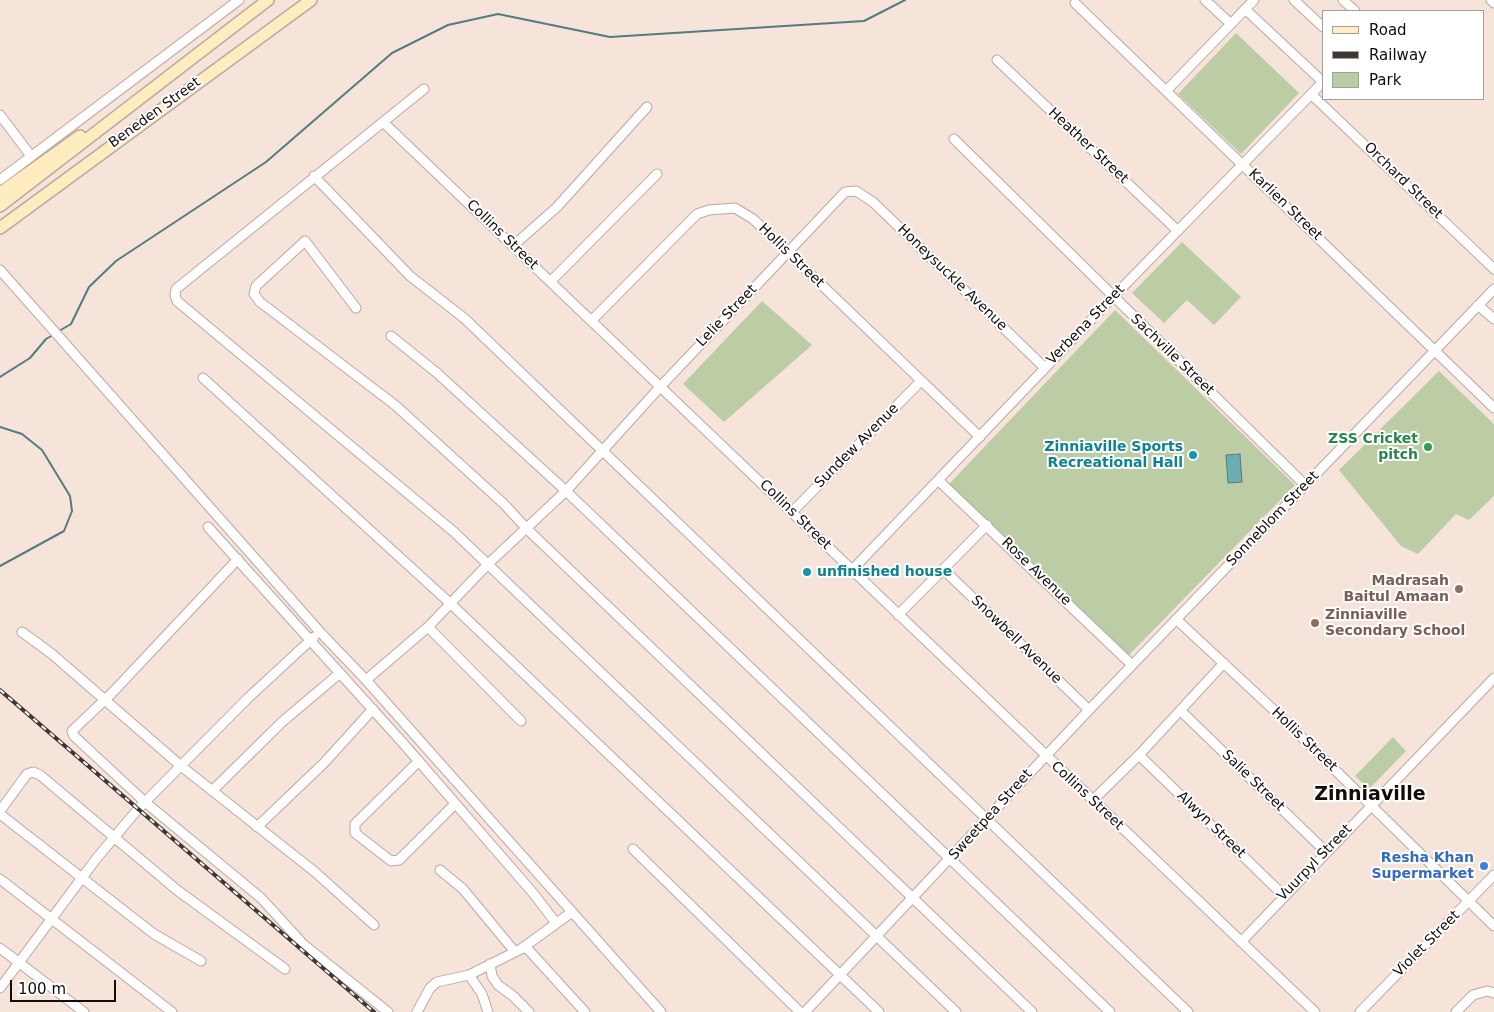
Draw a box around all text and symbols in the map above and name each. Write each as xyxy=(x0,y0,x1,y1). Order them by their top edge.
legend xyxy=(1322,10,1484,100)
text: Road xyxy=(1369,21,1407,39)
text: Railway xyxy=(1369,46,1427,64)
text: Park xyxy=(1369,71,1401,89)
street label: Beneden Street xyxy=(106,74,204,152)
street label: Heather Street xyxy=(1044,105,1132,187)
street label: Orchard Street xyxy=(1360,139,1446,223)
street label: Karlien Street xyxy=(1245,166,1325,244)
street label: Collins Street xyxy=(463,197,541,273)
street label: Hollis Street xyxy=(755,220,827,292)
street label: Honeysuckle Avenue xyxy=(894,221,1010,335)
street label: Verbena Street xyxy=(1044,281,1128,369)
street label: Lelie Street xyxy=(693,282,761,350)
street label: Sachville Street xyxy=(1127,311,1217,399)
street label: Sundew Avenue xyxy=(811,400,903,492)
place label: ZSS Cricket pitch xyxy=(1328,431,1418,464)
place label: Zinniaville Sports Recreational Hall xyxy=(1044,439,1183,472)
marker: ZSS Cricket pitch xyxy=(1422,441,1434,453)
marker: Zinniaville Sports Recreational Hall xyxy=(1187,449,1199,461)
street label: Sonneblom Street xyxy=(1223,468,1323,570)
street label: Collins Street xyxy=(756,477,834,553)
street label: Rose Avenue xyxy=(998,535,1074,609)
place label: unfinished house xyxy=(817,564,952,580)
marker: unfinished house xyxy=(801,566,813,578)
place label: Madrasah Baitul Amaan xyxy=(1343,573,1449,606)
marker: Madrasah Baitul Amaan xyxy=(1453,583,1465,595)
street label: Snowbell Avenue xyxy=(967,592,1065,688)
place label: Zinniaville Secondary School xyxy=(1325,607,1465,640)
marker: Zinniaville Secondary School xyxy=(1309,617,1321,629)
street label: Hollis Street xyxy=(1268,704,1340,776)
street label: Salie Street xyxy=(1218,747,1288,815)
street label: Collins Street xyxy=(1047,758,1127,834)
street label: Sweetpea Street xyxy=(946,766,1036,864)
district label: Zinniaville xyxy=(1314,784,1426,806)
street label: Alwyn Street xyxy=(1173,788,1249,862)
street label: Vuurpyl Street xyxy=(1274,821,1356,905)
place label: Resha Khan Supermarket xyxy=(1371,850,1474,882)
marker: Resha Khan Supermarket xyxy=(1478,860,1490,872)
street label: Violet Street xyxy=(1390,907,1464,981)
scale bar xyxy=(12,970,119,1002)
text: 100 m xyxy=(18,980,66,998)

